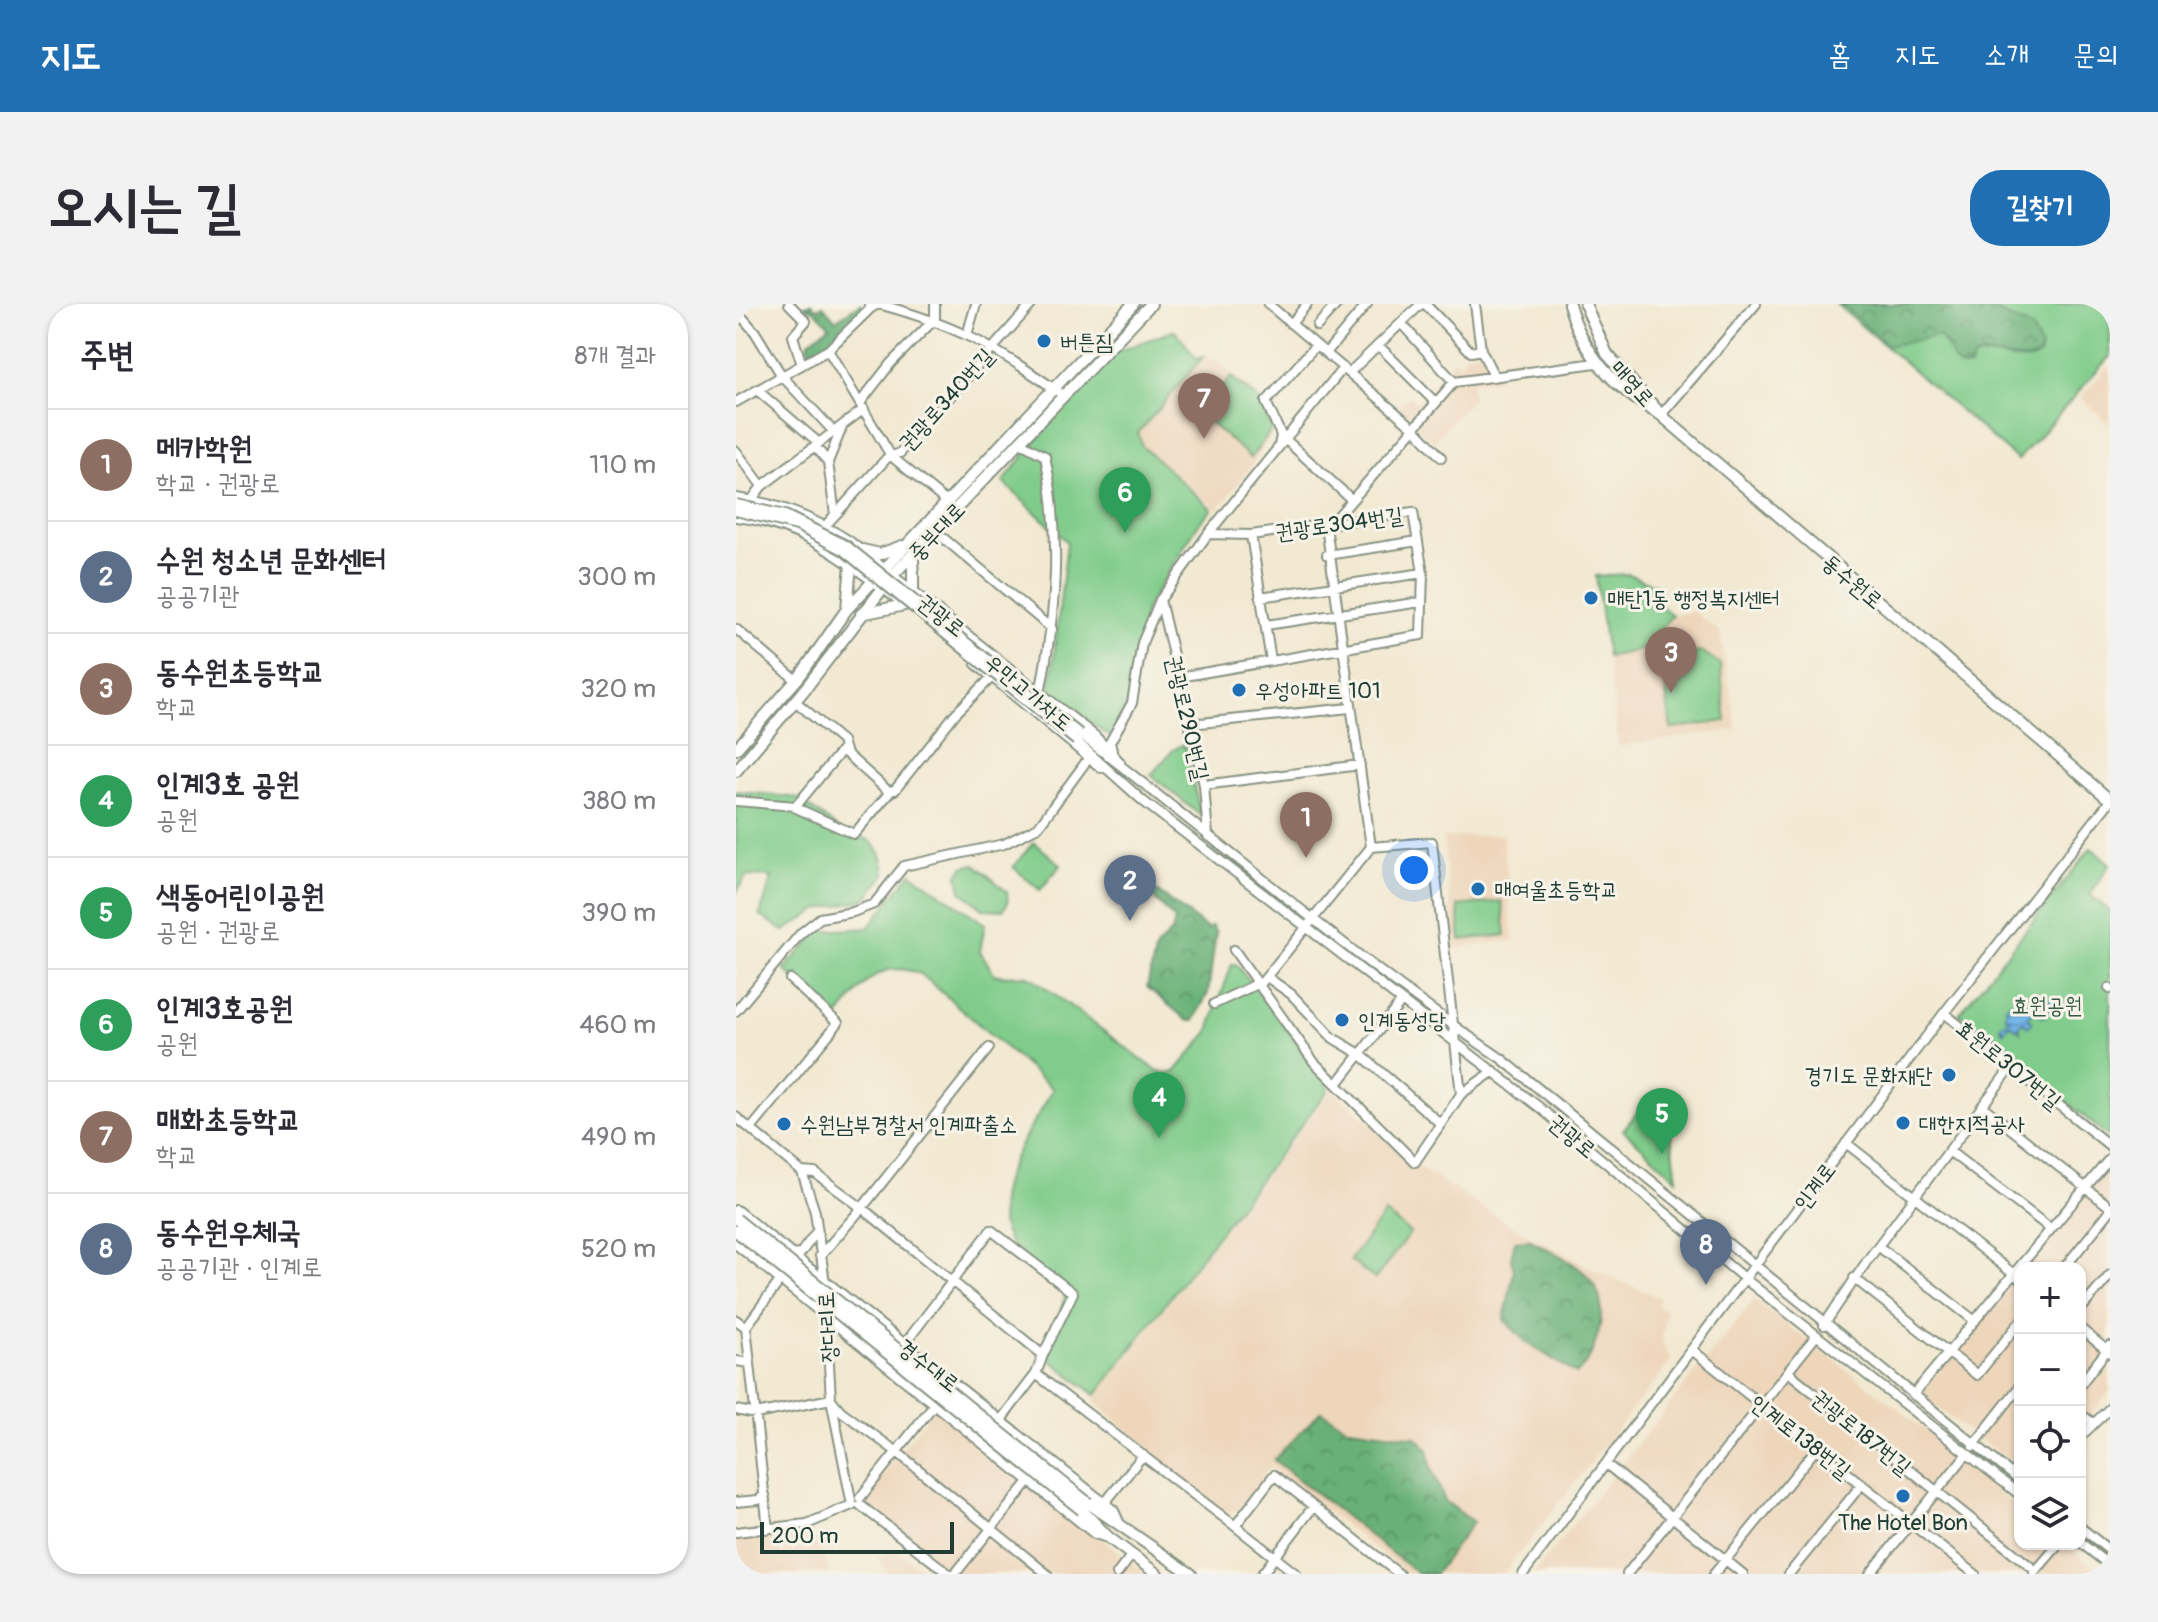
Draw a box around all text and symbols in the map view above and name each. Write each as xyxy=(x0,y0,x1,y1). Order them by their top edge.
text: 지도 xyxy=(40,32,101,80)
text: 홈 xyxy=(1828,38,1851,73)
text: 지도 xyxy=(1895,38,1940,73)
text: 소개 xyxy=(1984,38,2029,73)
text: 문의 xyxy=(2073,38,2118,73)
button: 길찾기 xyxy=(1970,170,2110,246)
text: 오시는 길 xyxy=(48,173,240,242)
place label: 버튼짐 xyxy=(1060,328,1113,356)
marker: 버튼짐 xyxy=(1035,332,1053,350)
text: 주변 xyxy=(80,334,135,377)
text: 8개 결과 xyxy=(574,340,656,372)
street label: 권광로340번길 xyxy=(893,342,1000,457)
street label: 매영로 xyxy=(1604,355,1660,413)
pin: 7 xyxy=(1178,373,1230,439)
text: 메카학원 xyxy=(156,430,253,467)
text: 1 xyxy=(101,449,111,481)
text: 110 m xyxy=(589,449,656,481)
pin: 6 xyxy=(1099,467,1151,533)
text: 학교 · 권광로 xyxy=(156,468,280,500)
street label: 중부대로 xyxy=(902,496,971,567)
street label: 권광로304번길 xyxy=(1274,501,1405,547)
text: 수원 청소년 문화센터 xyxy=(156,542,386,579)
street label: 동수원로 xyxy=(1816,548,1888,615)
text: 2 xyxy=(99,561,113,593)
text: 300 m xyxy=(577,561,656,593)
text: 공공기관 xyxy=(156,580,240,612)
place label: 매탄1동 행정복지센터 xyxy=(1607,585,1780,613)
street label: 권광로 xyxy=(912,588,971,643)
marker: 매탄1동 행정복지센터 xyxy=(1582,589,1600,607)
pin: 3 xyxy=(1645,627,1697,693)
street label: 우만고가차도 xyxy=(979,648,1078,738)
street label: 권광로290번길 xyxy=(1159,653,1215,784)
text: 동수원초등학교 xyxy=(156,654,325,691)
text: 3 xyxy=(99,673,113,705)
text: 320 m xyxy=(580,673,656,705)
place label: 우성아파트 101 xyxy=(1255,677,1381,705)
marker: 우성아파트 101 xyxy=(1230,681,1248,699)
text: 학교 xyxy=(156,692,198,724)
text: 인계3호 공원 xyxy=(156,766,300,803)
text: 4 xyxy=(98,785,114,817)
text: 380 m xyxy=(582,785,656,817)
pin: 1 xyxy=(1280,792,1332,858)
text: 공원 xyxy=(156,804,198,836)
your location xyxy=(1394,850,1434,890)
pin: 2 xyxy=(1104,855,1156,921)
place label: 매여울초등학교 xyxy=(1494,876,1618,904)
text: 색동어린이공원 xyxy=(156,878,325,915)
marker: 매여울초등학교 xyxy=(1469,880,1487,898)
text: 5 xyxy=(99,897,113,929)
text: 390 m xyxy=(582,897,656,929)
text: 공원 · 권광로 xyxy=(156,916,280,948)
text: 인계3호공원 xyxy=(156,990,293,1027)
park label: 효원공원 xyxy=(2012,992,2082,1020)
place label: 인계동성당 xyxy=(1358,1007,1447,1035)
text: 6 xyxy=(98,1009,114,1041)
text: 460 m xyxy=(579,1009,656,1041)
marker: 인계동성당 xyxy=(1333,1011,1351,1029)
street label: 효원로307번길 xyxy=(1950,1014,2067,1116)
text: 공원 xyxy=(156,1028,198,1060)
place label: 경기도 문화재단 xyxy=(1804,1062,1933,1090)
marker: 경기도 문화재단 xyxy=(1940,1066,1958,1084)
pin: 4 xyxy=(1133,1072,1185,1138)
pin: 5 xyxy=(1636,1088,1688,1154)
text: 매화초등학교 xyxy=(156,1102,301,1139)
street label: 권광로 xyxy=(1543,1109,1602,1165)
place label: 대한지적공사 xyxy=(1919,1110,2025,1138)
place label: 수원남부경찰서 인계파출소 xyxy=(800,1111,1017,1139)
marker: 대한지적공사 xyxy=(1894,1114,1912,1132)
marker: 수원남부경찰서 인계파출소 xyxy=(775,1115,793,1133)
text: 7 xyxy=(99,1121,113,1153)
text: 490 m xyxy=(581,1121,656,1153)
text: 학교 xyxy=(156,1140,198,1172)
street label: 인계로 xyxy=(1788,1157,1842,1216)
text: 동수원우체국 xyxy=(156,1214,301,1251)
pin: 8 xyxy=(1680,1219,1732,1285)
text: 8 xyxy=(99,1233,113,1265)
text: 520 m xyxy=(581,1233,656,1265)
text: 공공기관 · 인계로 xyxy=(156,1252,322,1284)
map controls xyxy=(2014,1262,2086,1550)
button: + xyxy=(2014,1262,2086,1334)
street label: 장다리로 xyxy=(812,1291,844,1363)
street label: 경수대로 xyxy=(892,1333,965,1399)
button: − xyxy=(2014,1334,2086,1406)
street label: 권광로187번길 xyxy=(1806,1384,1917,1482)
street label: 인계로138번길 xyxy=(1744,1389,1857,1485)
button: locate xyxy=(2014,1406,2086,1478)
button: layers xyxy=(2014,1478,2086,1550)
marker: The Hotel Bon xyxy=(1894,1487,1912,1505)
place label: The Hotel Bon xyxy=(1838,1509,1968,1537)
scale bar xyxy=(760,1518,954,1554)
text: 200 m xyxy=(772,1522,839,1550)

